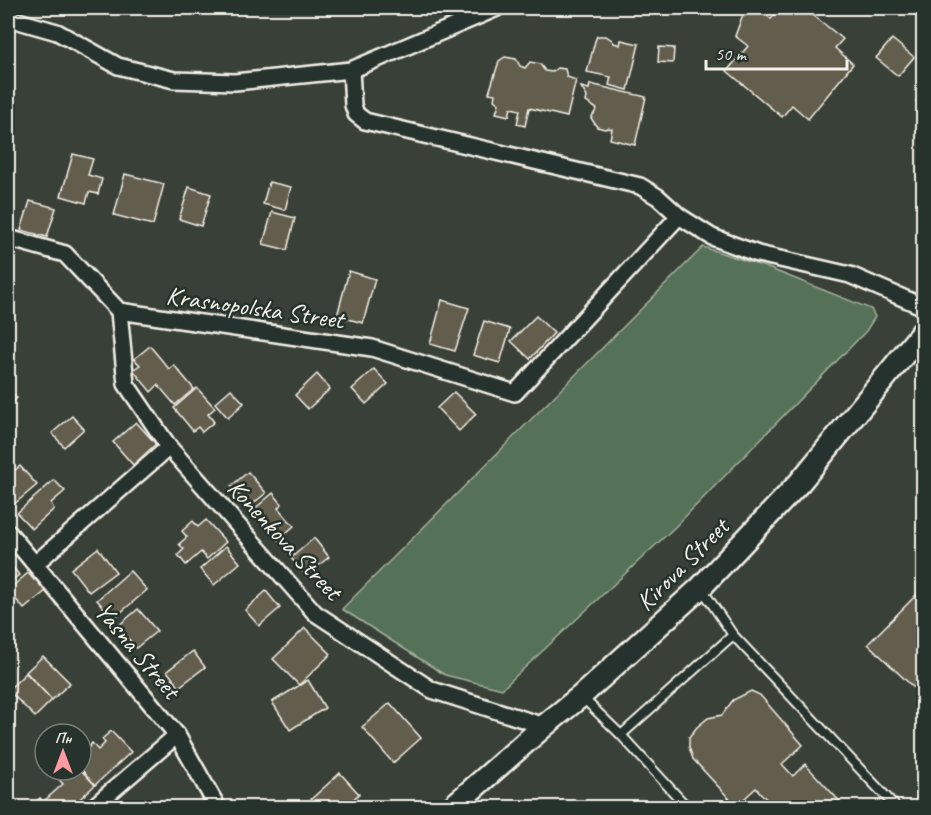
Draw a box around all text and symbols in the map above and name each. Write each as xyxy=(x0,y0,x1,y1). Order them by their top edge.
scale bar xyxy=(706,33,847,71)
text: 50 m xyxy=(715,43,748,65)
street label: Krasnopolska Street xyxy=(164,279,348,337)
street label: Konenkova Street xyxy=(220,472,351,608)
street label: Kirova Street xyxy=(629,509,738,618)
street label: Yasna Street xyxy=(88,595,189,707)
north arrow xyxy=(33,722,93,782)
text: Пн xyxy=(55,728,72,748)

